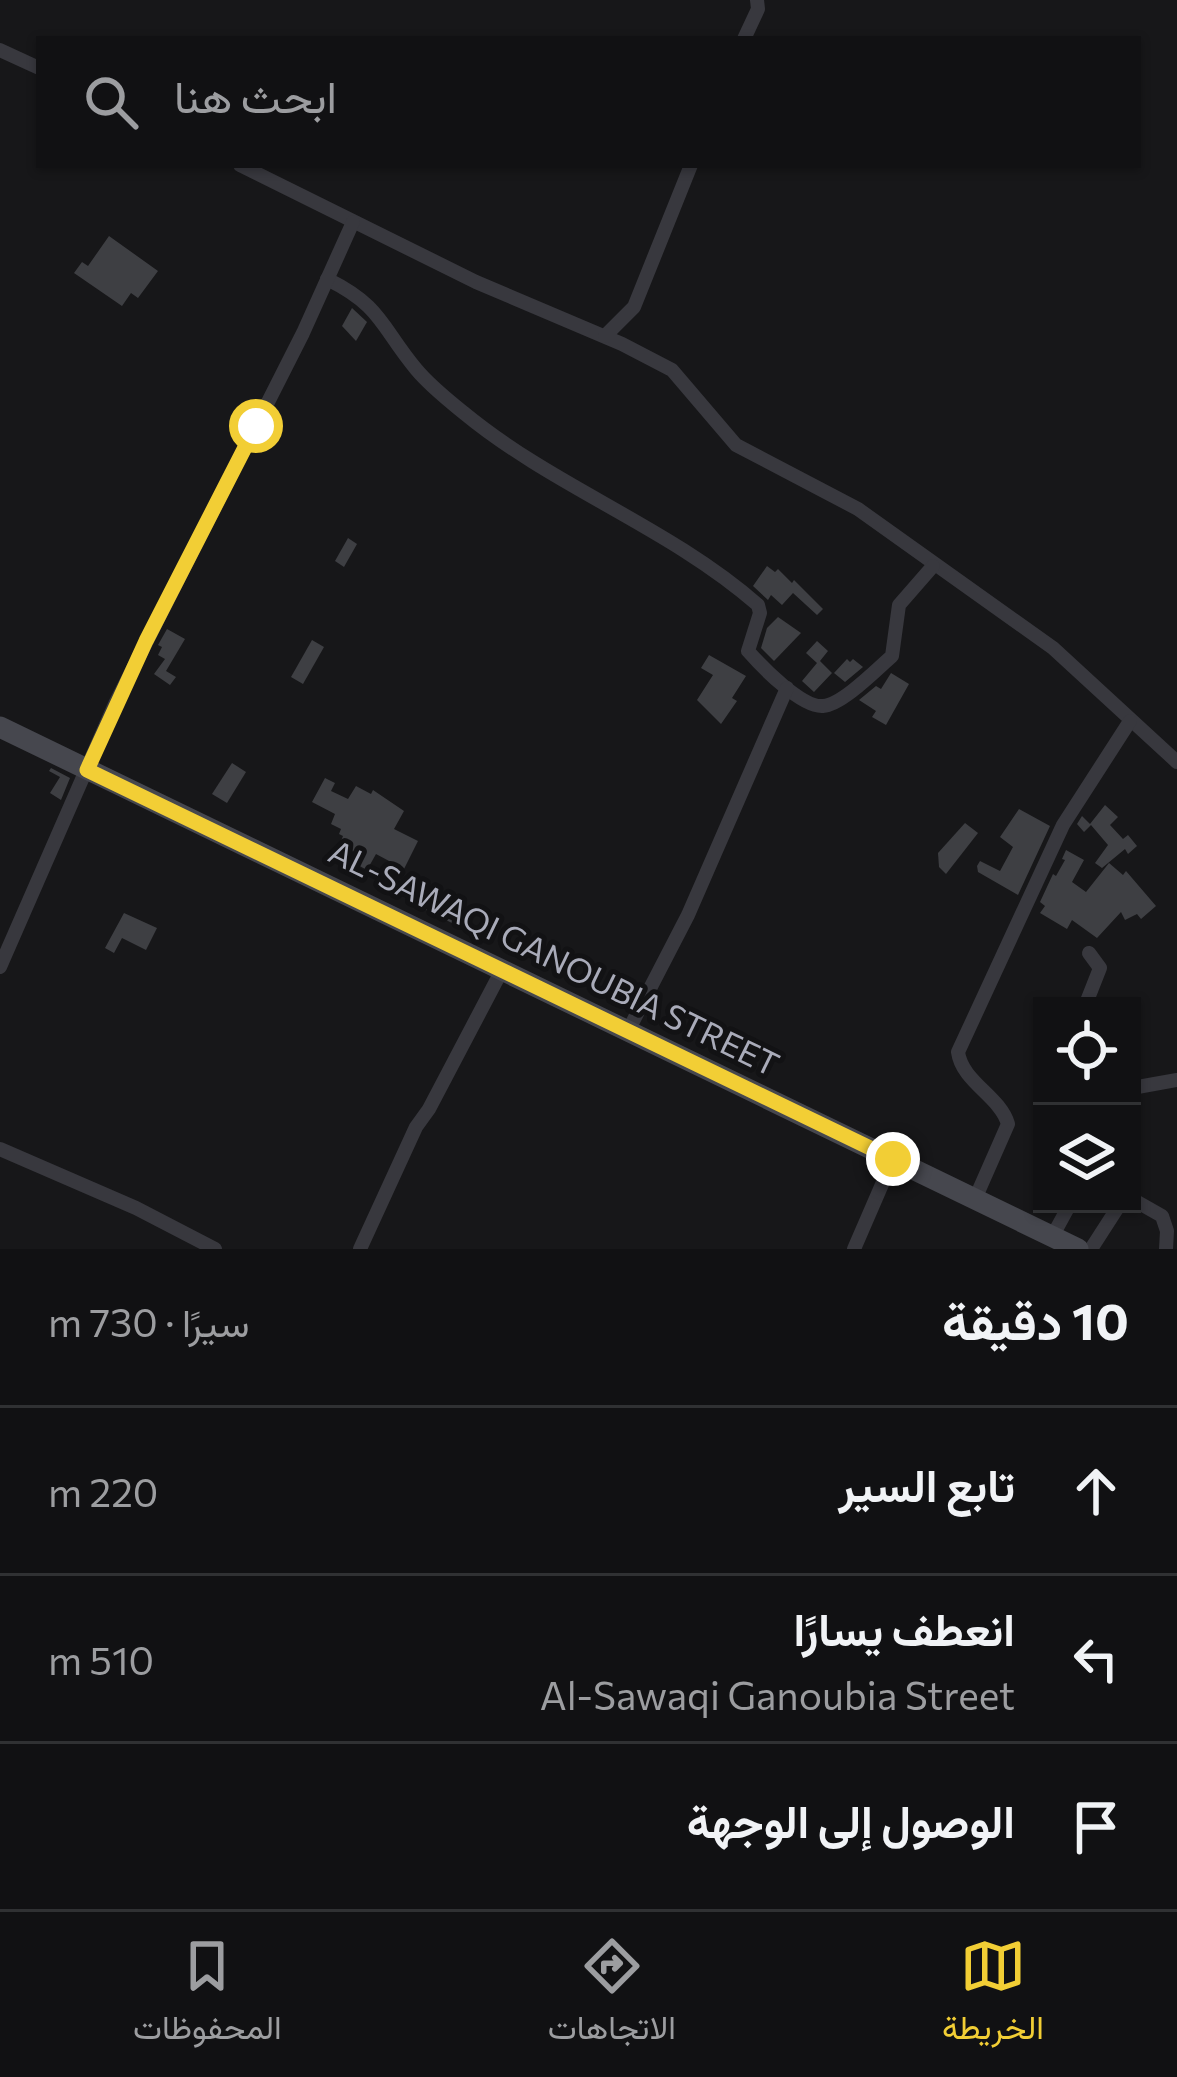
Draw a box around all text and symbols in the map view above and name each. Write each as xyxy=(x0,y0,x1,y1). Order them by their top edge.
search box xyxy=(36,36,1141,168)
text: ابحث هنا xyxy=(174,67,337,122)
icon: search xyxy=(78,69,144,135)
route start xyxy=(229,399,283,453)
street label: AL-SAWAQI GANOUBIA STREET xyxy=(323,830,787,1084)
map controls xyxy=(1033,997,1141,1213)
button: locate xyxy=(1033,997,1141,1105)
button: layers xyxy=(1033,1105,1141,1213)
route end xyxy=(866,1132,920,1186)
text: 10 دقيقة xyxy=(942,1288,1129,1351)
text: سيرًا · 730 m xyxy=(48,1297,250,1345)
text: تابع السير xyxy=(839,1456,1015,1511)
icon: ahead xyxy=(1063,1458,1129,1524)
text: 220 m xyxy=(48,1467,158,1515)
text: انعطف يسارًا xyxy=(793,1600,1015,1655)
icon: left xyxy=(1063,1626,1129,1692)
text: 510 m xyxy=(48,1635,154,1683)
text: Al-Sawaqi Ganoubia Street xyxy=(540,1670,1015,1718)
text: الوصول إلى الوجهة xyxy=(687,1792,1015,1847)
icon: arrive xyxy=(1063,1794,1129,1860)
tab: المحفوظات xyxy=(133,1933,282,2057)
tab: الاتجاهات xyxy=(548,1933,676,2057)
tab: الخريطة xyxy=(942,1933,1044,2057)

